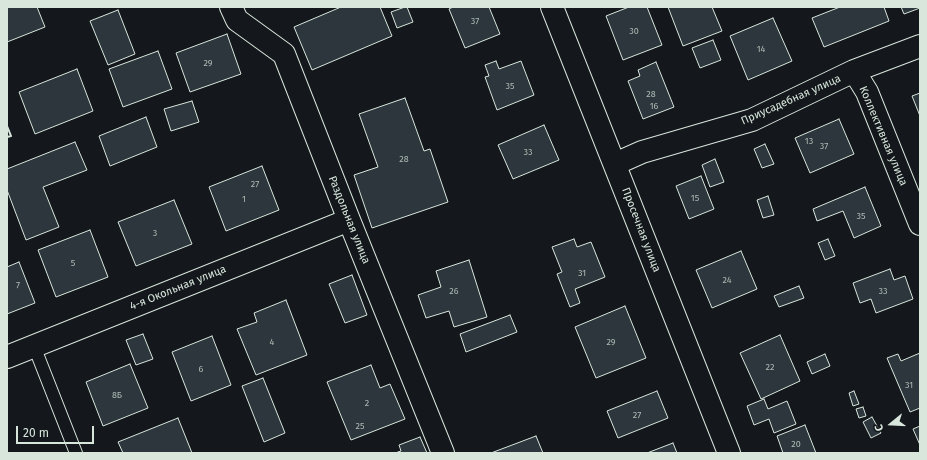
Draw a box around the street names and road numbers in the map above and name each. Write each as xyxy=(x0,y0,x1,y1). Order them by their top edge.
street label: Приусадебная улица xyxy=(739,72,843,128)
street label: Коллективная улица xyxy=(856,84,910,188)
street label: Раздольная улица xyxy=(325,174,373,266)
street label: Просечная улица xyxy=(619,186,663,274)
street label: 4-я Окольная улица xyxy=(128,263,228,313)

